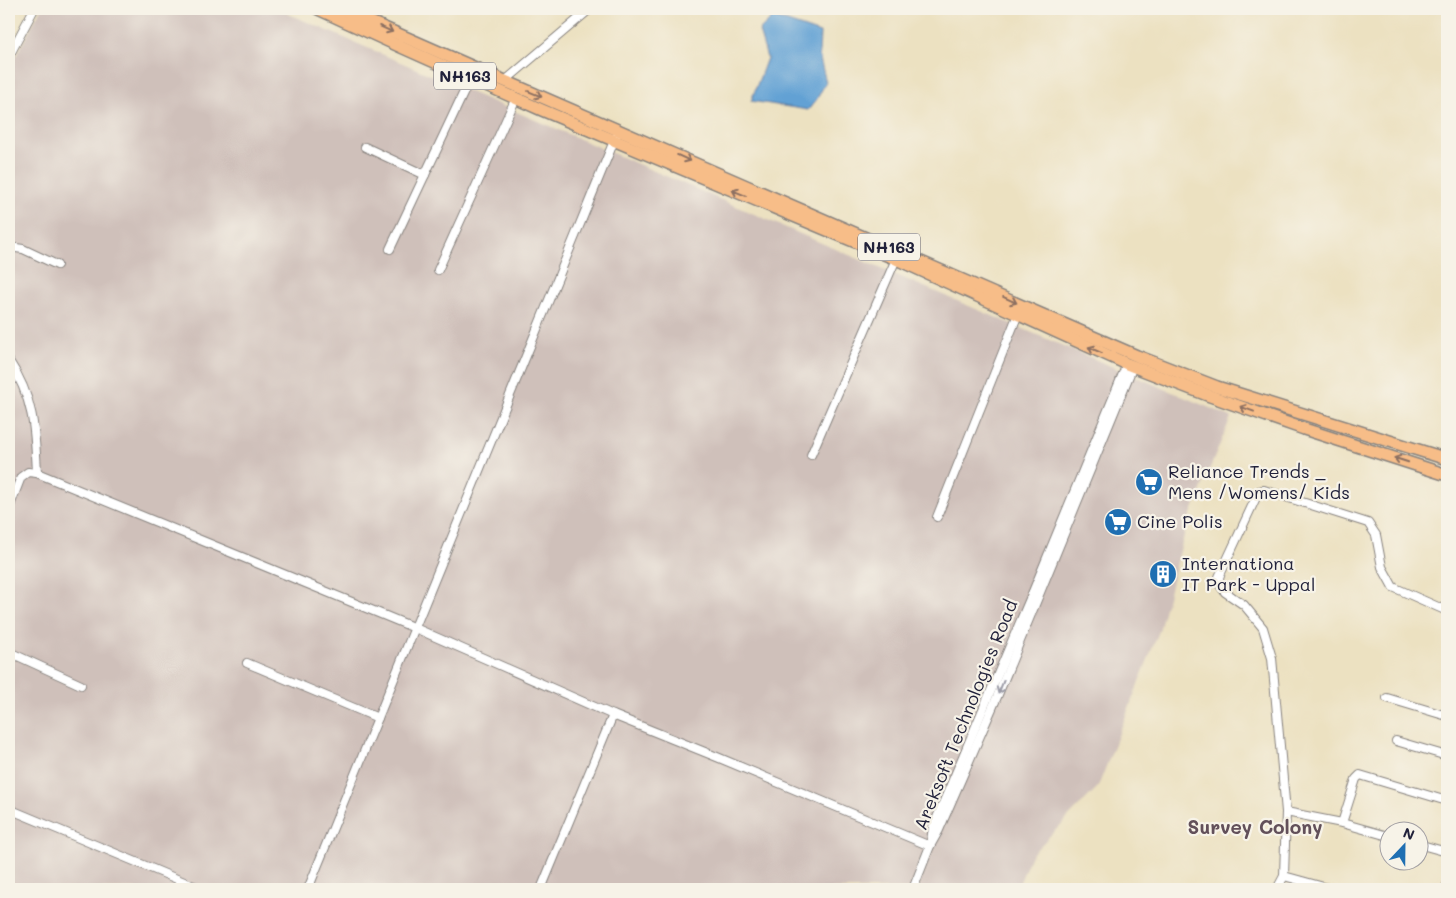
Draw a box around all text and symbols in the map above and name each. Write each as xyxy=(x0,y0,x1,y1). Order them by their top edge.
one-way arrow xyxy=(378,24,393,34)
road number: NH163 xyxy=(434,62,496,90)
one-way arrow xyxy=(527,90,542,99)
one-way arrow xyxy=(676,154,691,164)
one-way arrow xyxy=(731,187,746,196)
road number: NH163 xyxy=(858,233,920,260)
one-way arrow xyxy=(1002,295,1017,305)
one-way arrow xyxy=(1088,344,1103,354)
one-way arrow xyxy=(1239,404,1255,413)
one-way arrow xyxy=(1393,455,1409,465)
place label: Reliance Trends _ Mens /Womens/ Kids xyxy=(1168,459,1350,504)
supermarket icon: Reliance Trends _ Mens /Womens/ Kids xyxy=(1134,467,1164,497)
supermarket icon: Cine Polis xyxy=(1103,507,1133,537)
place label: Cine Polis xyxy=(1137,509,1223,533)
place label: Internationa IT Park - Uppal xyxy=(1182,551,1316,596)
building icon: Internationa IT Park - Uppal xyxy=(1148,559,1178,589)
street label: Areksoft Technologies Road xyxy=(908,596,1022,833)
one-way arrow xyxy=(995,679,1005,694)
district label: Survey Colony xyxy=(1188,814,1322,839)
north arrow xyxy=(1378,820,1428,870)
text: N xyxy=(1401,823,1418,844)

